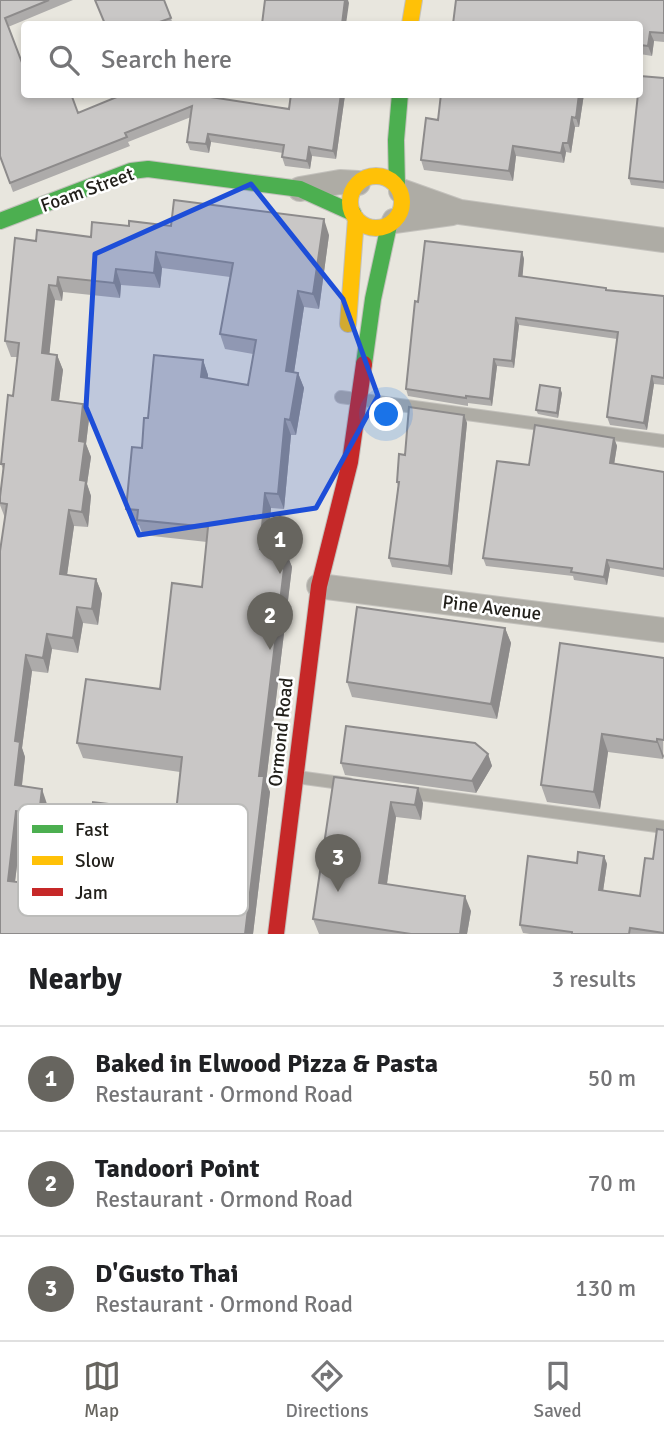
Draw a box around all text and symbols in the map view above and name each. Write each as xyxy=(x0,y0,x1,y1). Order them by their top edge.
search box xyxy=(21,21,643,98)
icon: search xyxy=(45,41,83,79)
text: Search here xyxy=(101,44,232,76)
street label: Foam Street xyxy=(37,162,138,218)
your location xyxy=(369,397,403,431)
pin: 1 xyxy=(257,516,303,574)
street label: Pine Avenue xyxy=(441,590,543,626)
pin: 2 xyxy=(247,592,293,650)
street label: Ormond Road xyxy=(263,676,299,788)
legend xyxy=(18,804,248,916)
text: Fast xyxy=(75,818,109,842)
pin: 3 xyxy=(315,834,361,892)
text: Slow xyxy=(75,849,115,873)
text: Jam xyxy=(75,881,108,905)
text: Nearby xyxy=(28,961,122,998)
text: 3 results xyxy=(552,965,636,994)
text: Baked in Elwood Pizza & Pasta xyxy=(95,1048,438,1080)
text: 1 xyxy=(45,1064,57,1093)
text: 50 m xyxy=(588,1064,636,1093)
text: Restaurant · Ormond Road xyxy=(95,1080,353,1109)
text: Tandoori Point xyxy=(95,1153,259,1185)
text: 2 xyxy=(45,1169,57,1198)
text: 70 m xyxy=(588,1169,636,1198)
text: Restaurant · Ormond Road xyxy=(95,1185,353,1214)
text: D'Gusto Thai xyxy=(95,1258,239,1290)
text: 3 xyxy=(45,1274,57,1303)
text: 130 m xyxy=(575,1274,636,1303)
text: Restaurant · Ormond Road xyxy=(95,1290,353,1319)
tab: Map xyxy=(83,1357,121,1423)
tab: Directions xyxy=(286,1357,369,1423)
tab: Saved xyxy=(534,1357,581,1423)

